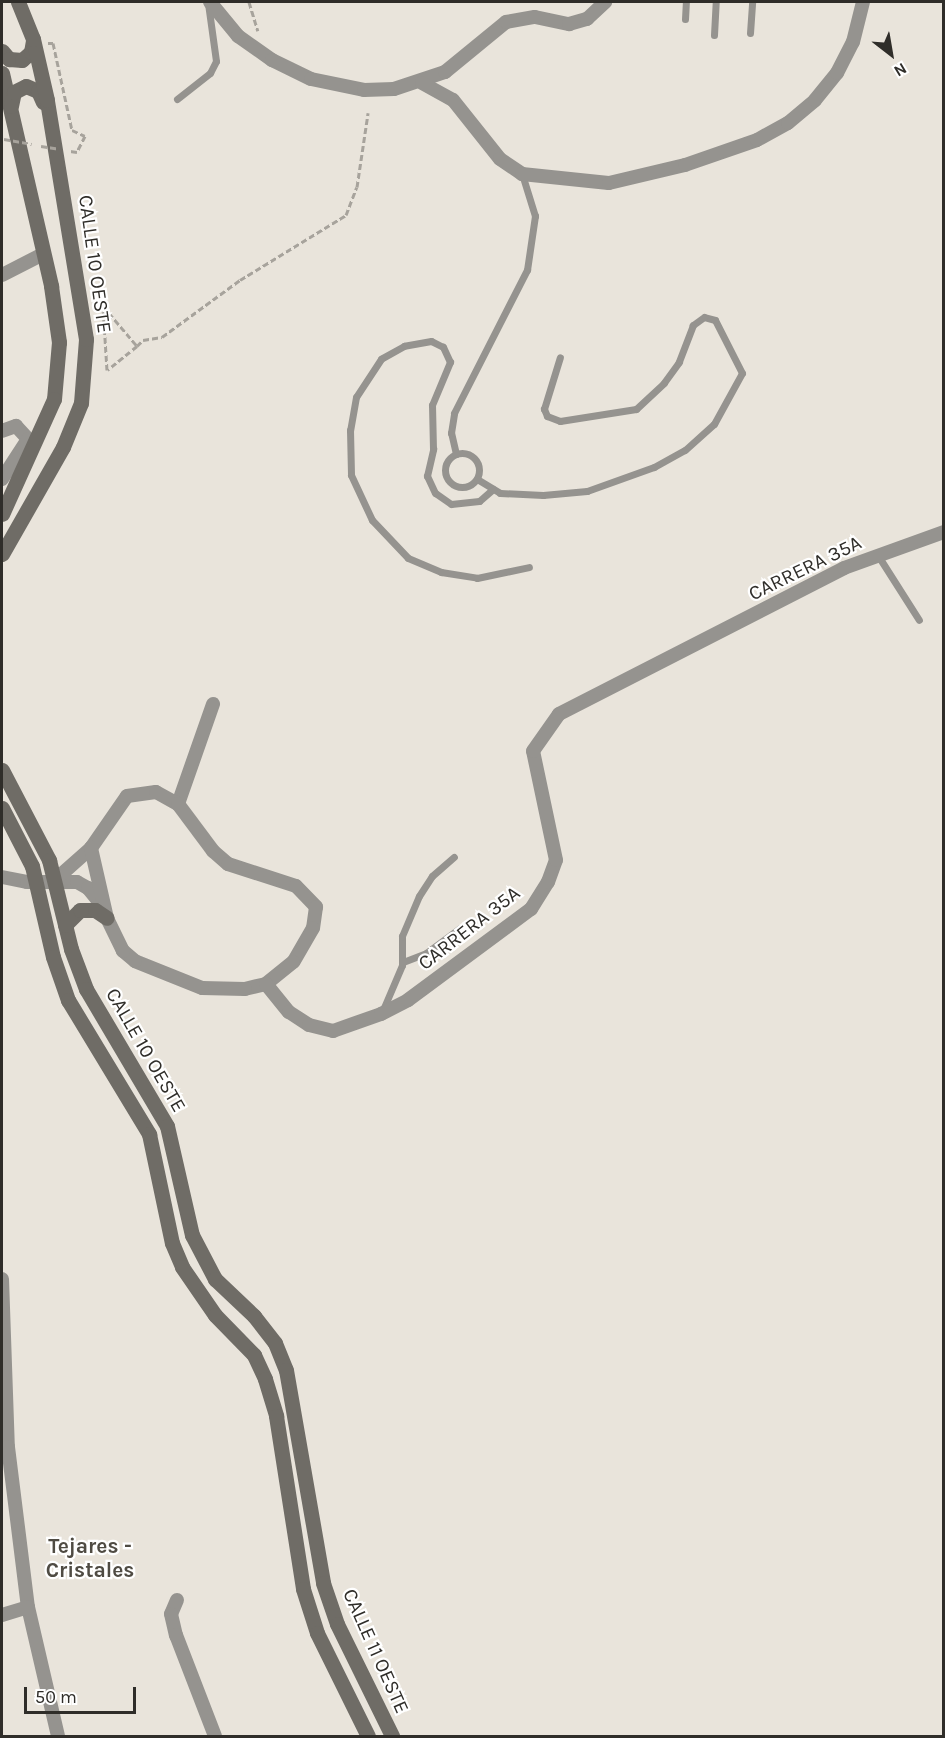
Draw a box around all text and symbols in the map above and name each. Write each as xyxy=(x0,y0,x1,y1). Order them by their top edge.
north arrow xyxy=(861,24,921,84)
text: N xyxy=(891,59,910,81)
street label: CALLE 10 OESTE xyxy=(73,193,117,335)
street label: CARRERA 35A xyxy=(745,530,865,606)
street label: CARRERA 35A xyxy=(413,881,525,975)
street label: CALLE 10 OESTE xyxy=(101,984,191,1116)
district label: Tejares - Cristales xyxy=(46,1533,134,1583)
street label: CALLE 11 OESTE xyxy=(338,1585,414,1717)
scale bar xyxy=(27,1675,140,1713)
text: 50 m xyxy=(35,1686,77,1708)

